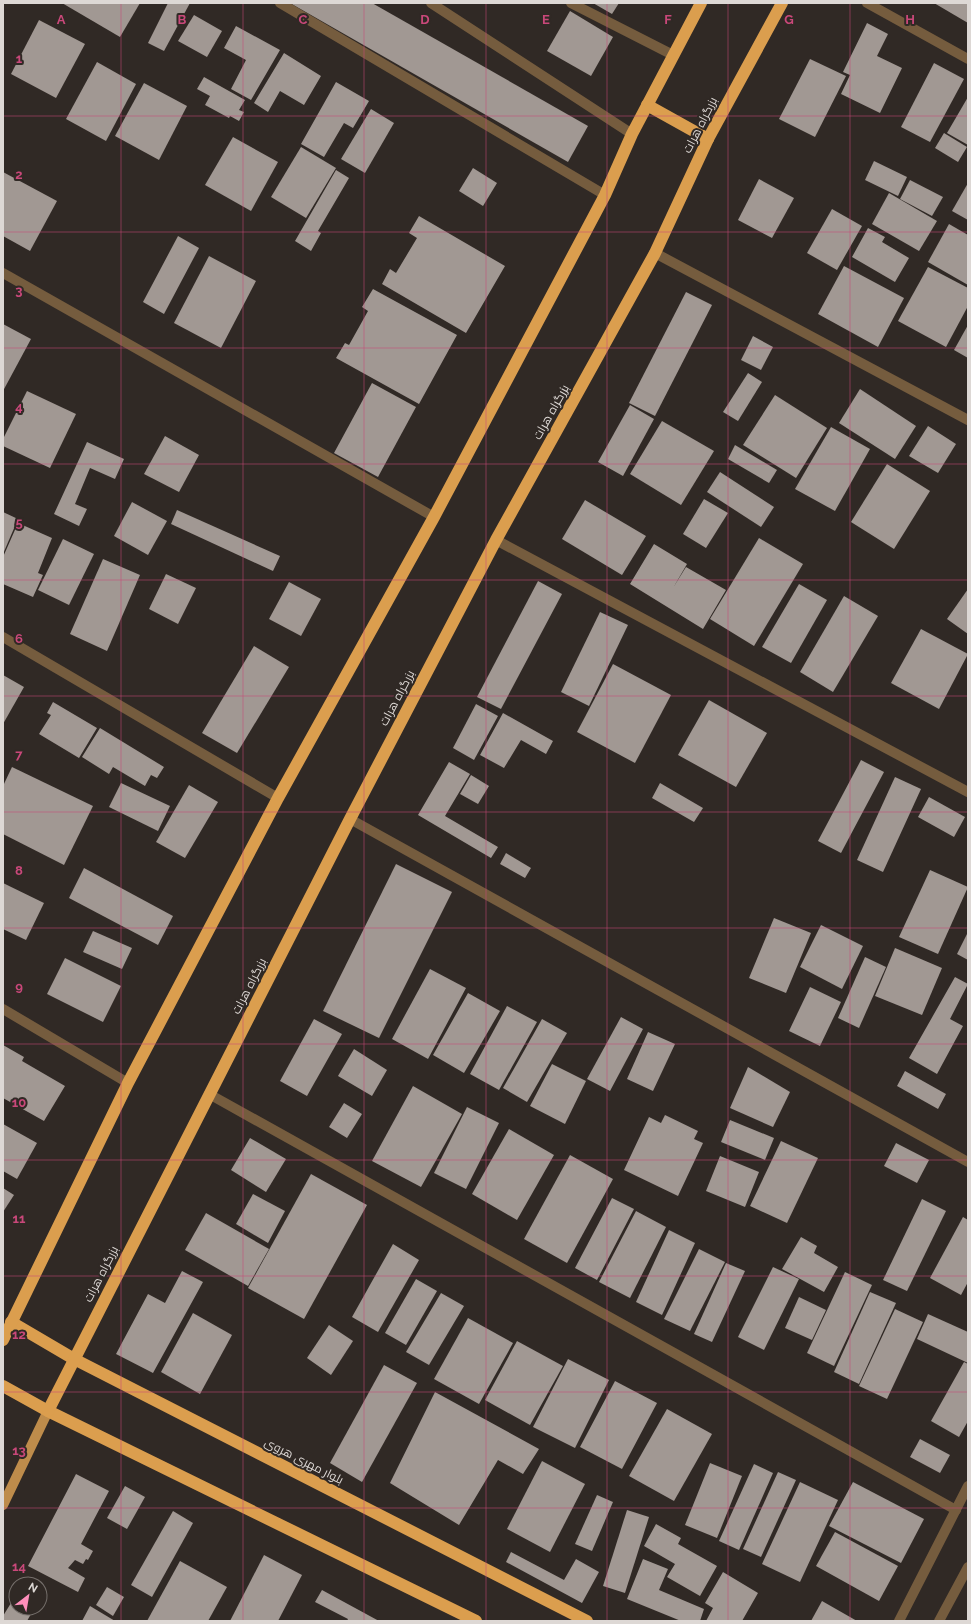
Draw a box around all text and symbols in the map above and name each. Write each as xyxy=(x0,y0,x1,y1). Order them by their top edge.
text: A xyxy=(57,12,66,27)
text: B xyxy=(178,12,187,27)
text: C xyxy=(299,12,308,27)
text: D xyxy=(420,12,430,27)
text: E xyxy=(542,12,550,27)
text: F xyxy=(664,12,672,27)
text: G xyxy=(784,12,794,27)
text: H xyxy=(905,12,915,27)
text: 1 xyxy=(16,51,23,66)
street label: بزرگراه هرات xyxy=(680,95,720,155)
text: 2 xyxy=(15,167,23,182)
text: 3 xyxy=(15,283,23,298)
street label: بزرگراه هرات xyxy=(530,382,572,442)
text: 4 xyxy=(15,399,23,414)
text: 5 xyxy=(15,515,23,530)
text: 6 xyxy=(15,631,23,646)
street label: بزرگراه هرات xyxy=(377,668,417,728)
text: 7 xyxy=(15,747,23,762)
text: 8 xyxy=(15,863,23,878)
street label: بزرگراه هرات xyxy=(229,956,269,1016)
text: 9 xyxy=(15,979,23,994)
text: 10 xyxy=(12,1095,26,1110)
text: 11 xyxy=(13,1211,26,1226)
street label: بزرگراه هرات xyxy=(81,1244,121,1304)
text: 12 xyxy=(12,1327,26,1342)
street label: بلوار مهری هروی xyxy=(262,1435,346,1487)
text: 13 xyxy=(12,1443,26,1458)
text: 14 xyxy=(12,1559,26,1574)
north arrow xyxy=(8,1576,48,1616)
text: N xyxy=(26,1580,40,1596)

